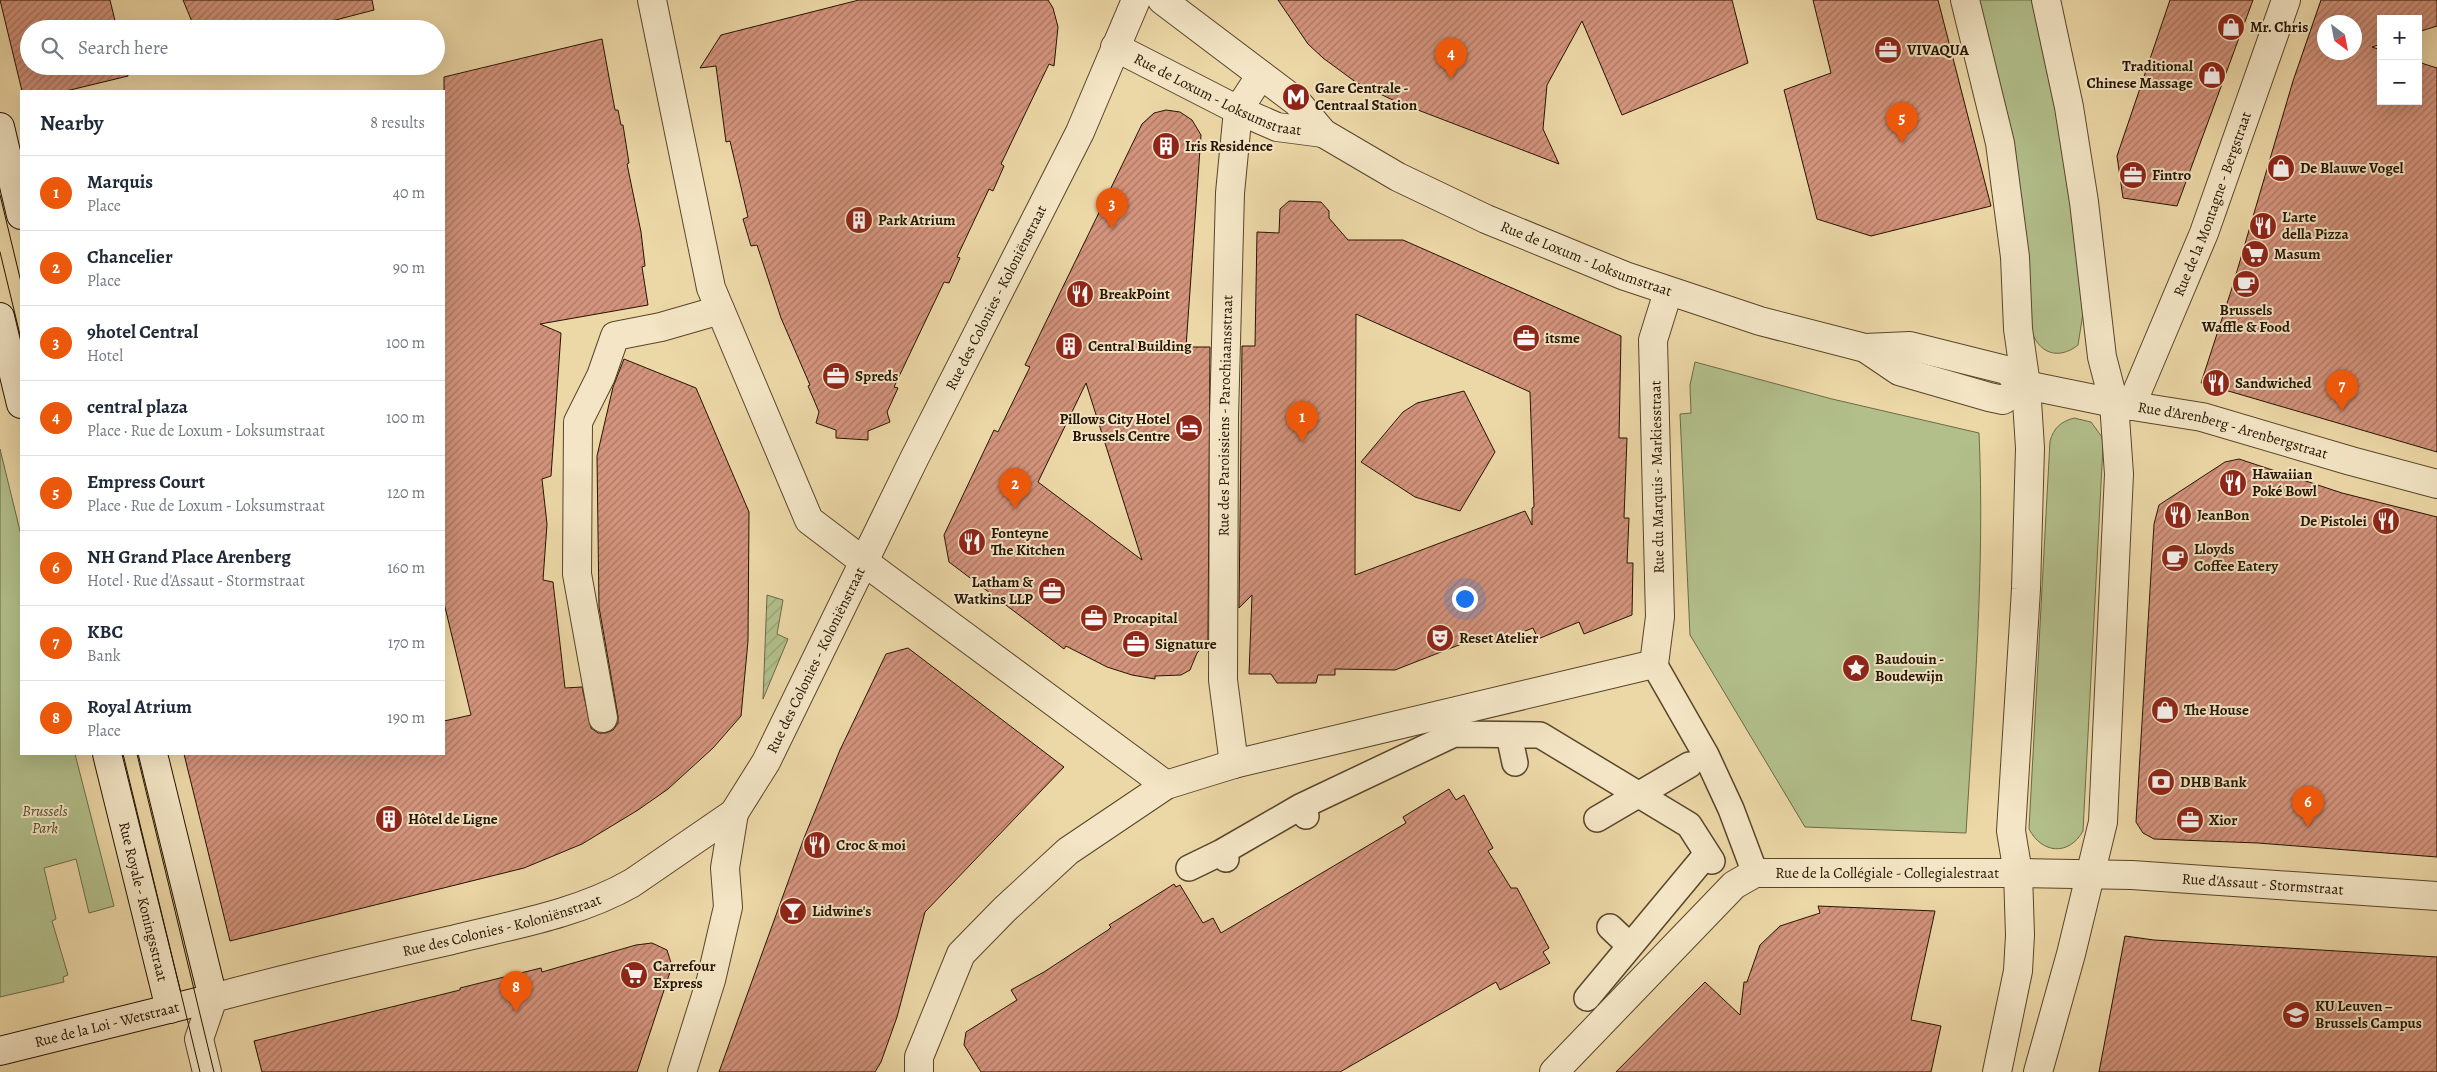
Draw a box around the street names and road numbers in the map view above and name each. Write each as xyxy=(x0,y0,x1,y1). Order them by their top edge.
street label: Rue de Loxum - Loksumstraat xyxy=(1131,48,1303,140)
street label: Rue de la Montagne - Bergstraat xyxy=(2168,109,2256,299)
street label: Rue des Colonies - Koloniënstraat xyxy=(941,201,1051,393)
street label: Rue de Loxum - Loksumstraat xyxy=(1498,216,1675,301)
street label: Rue des Paroissiens - Parochiaansstraat xyxy=(1214,295,1237,537)
street label: Rue du Marquis - Markiesstraat xyxy=(1645,380,1669,574)
street label: Rue d'Arenberg - Arenbergstraat xyxy=(2136,397,2330,464)
street label: Rue des Colonies - Koloniënstraat xyxy=(762,564,870,757)
street label: Rue Royale - Koningsstraat xyxy=(114,820,173,983)
street label: Rue de la Collégiale - Collegialestraat xyxy=(1775,863,1999,883)
street label: Rue d'Assaut - Stormstraat xyxy=(2181,868,2344,900)
street label: Rue des Colonies - Koloniënstraat xyxy=(400,889,604,961)
street label: Rue de la Loi - Wetstraat xyxy=(32,997,181,1052)

